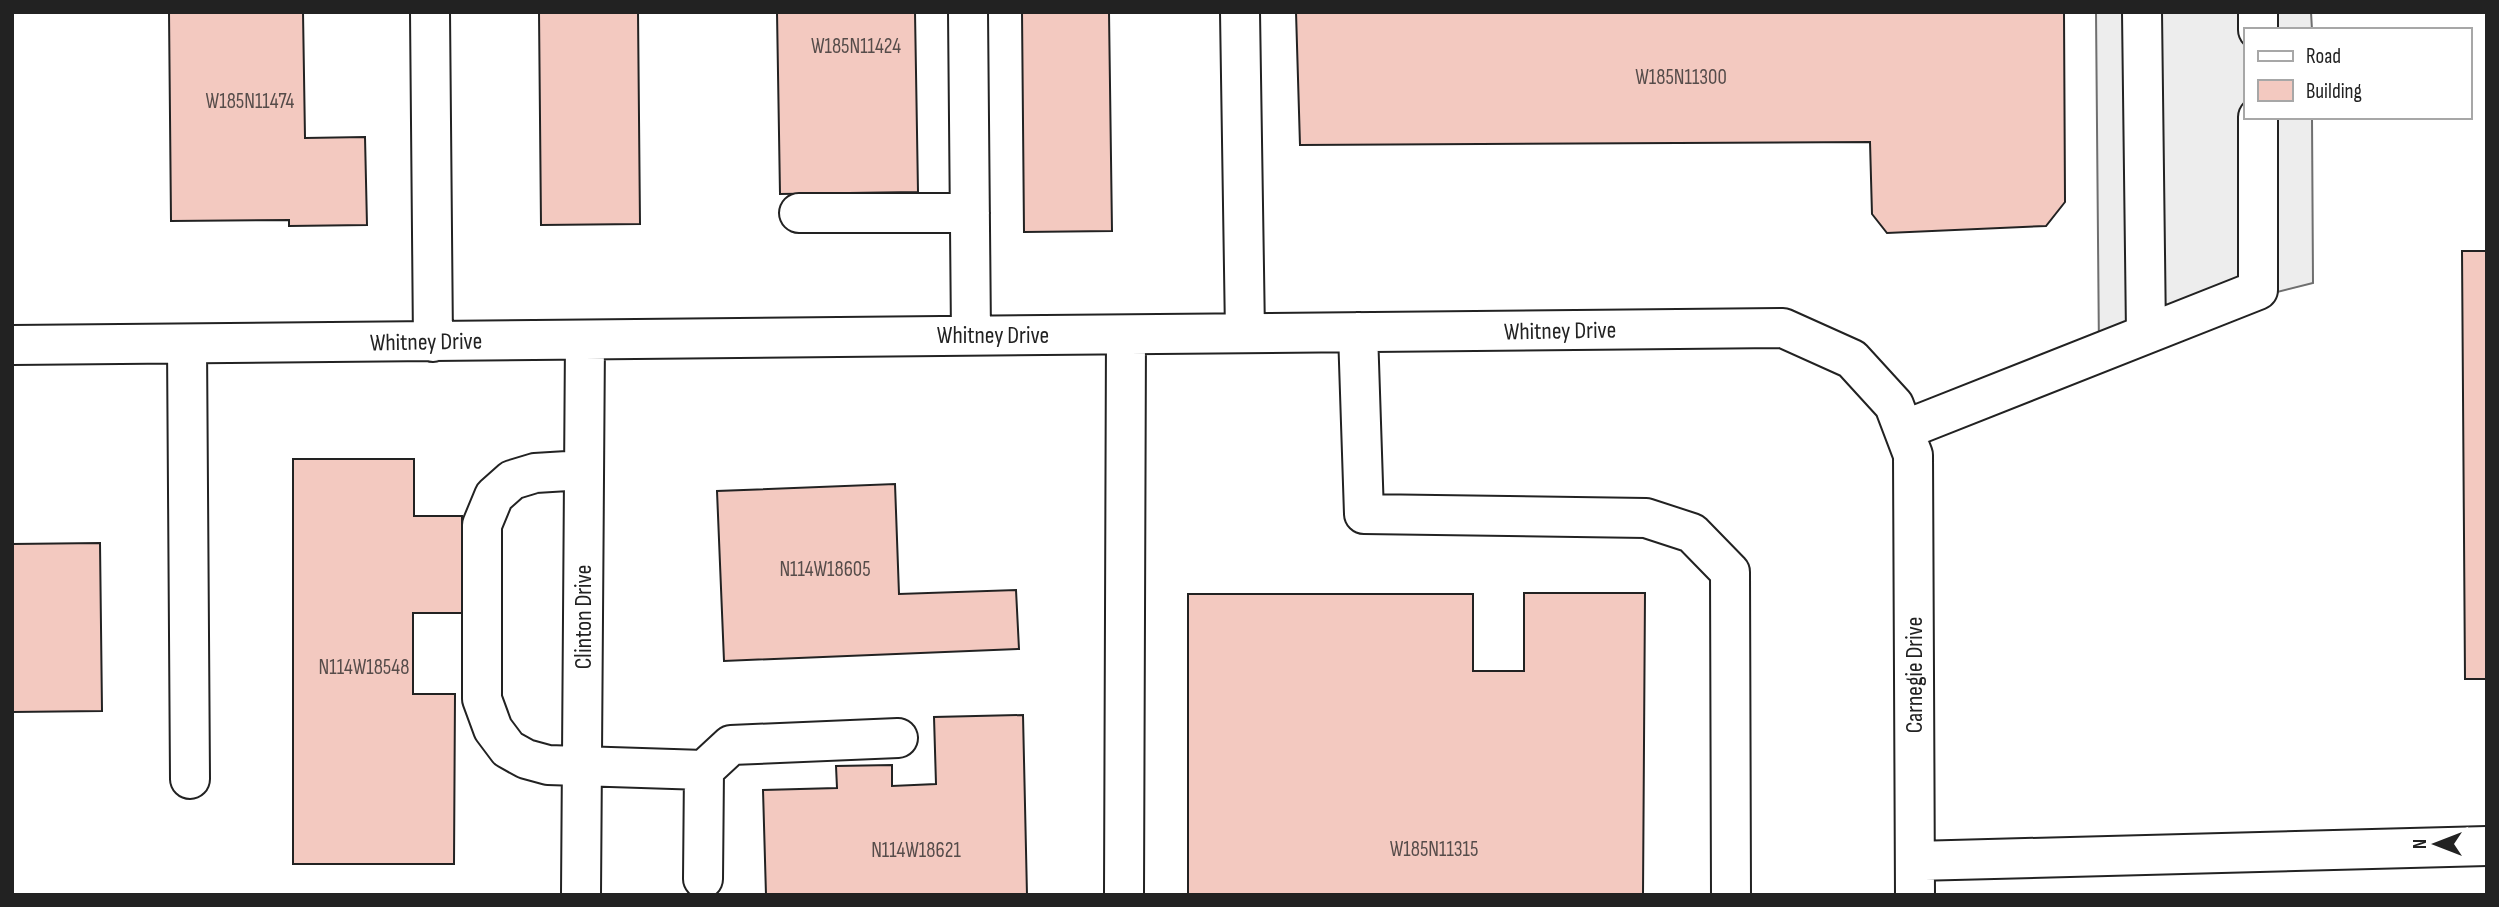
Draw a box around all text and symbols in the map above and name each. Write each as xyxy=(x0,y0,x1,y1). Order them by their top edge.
legend xyxy=(2244,28,2471,119)
house number: W185N11424 xyxy=(811,34,901,59)
text: Road xyxy=(2306,44,2341,69)
house number: W185N11300 xyxy=(1635,65,1727,90)
text: Building xyxy=(2306,79,2362,104)
house number: W185N11474 xyxy=(206,89,295,114)
street label: Whitney Drive xyxy=(1504,316,1616,346)
street label: Whitney Drive xyxy=(937,321,1049,350)
street label: Whitney Drive xyxy=(370,327,482,357)
house number: N114W18605 xyxy=(779,557,871,582)
street label: Clinton Drive xyxy=(569,565,598,669)
street label: Carnegie Drive xyxy=(1900,617,1929,733)
house number: N114W18548 xyxy=(319,655,409,680)
north arrow xyxy=(2401,809,2471,879)
house number: W185N11315 xyxy=(1390,837,1478,862)
house number: N114W18621 xyxy=(871,838,962,863)
text: N xyxy=(2409,839,2432,849)

